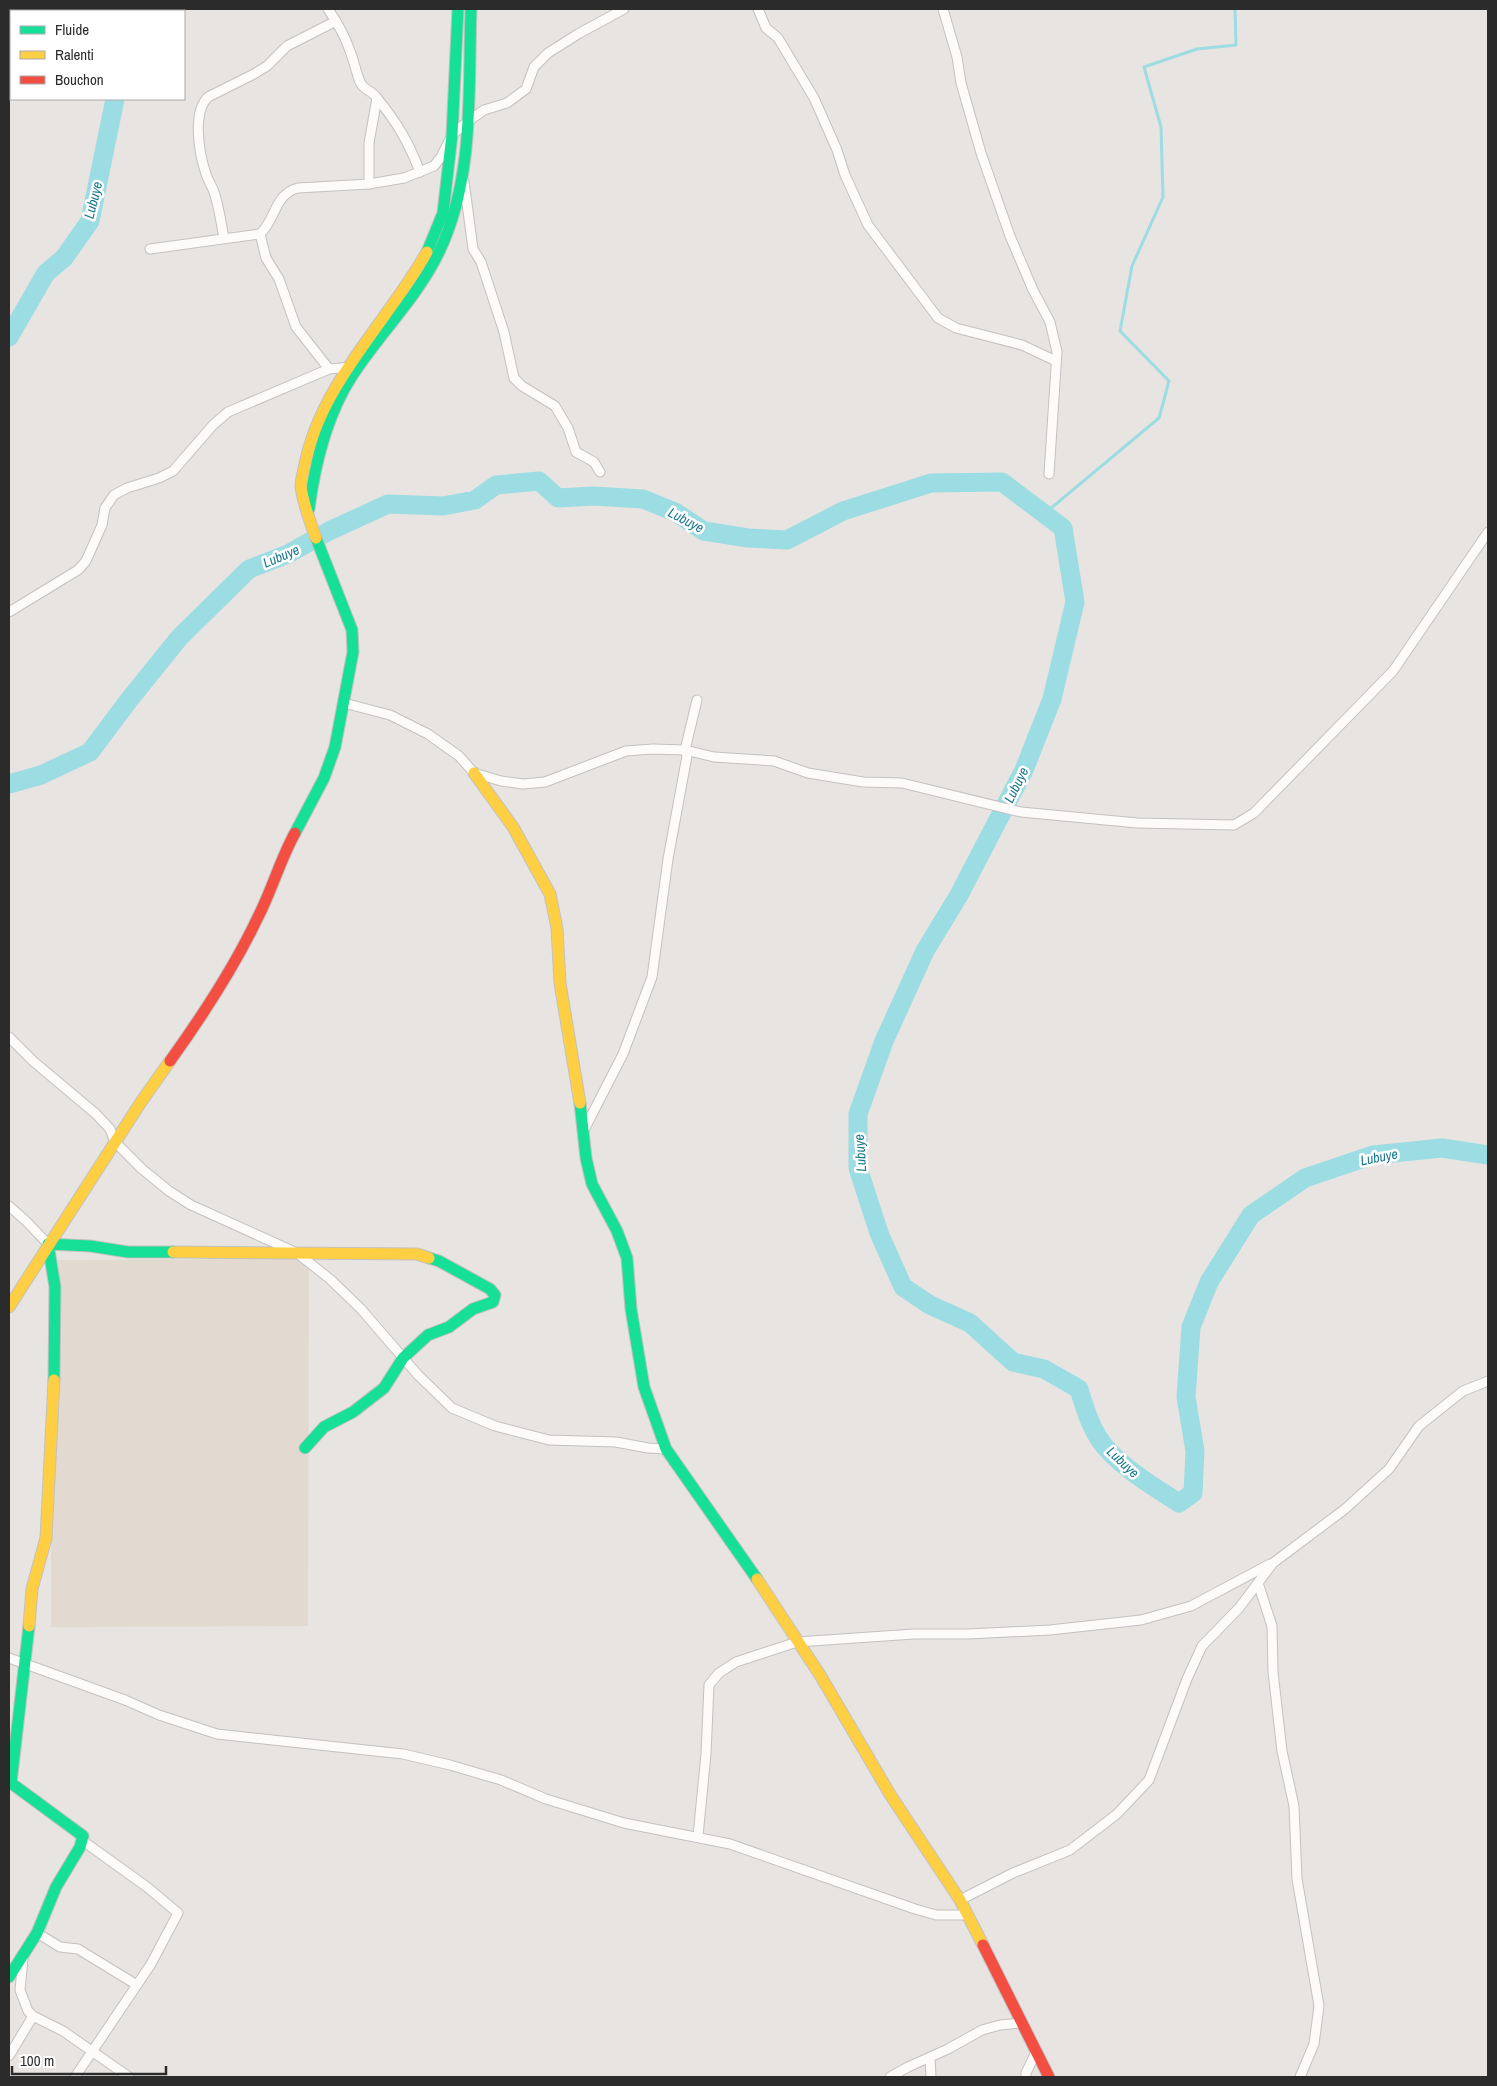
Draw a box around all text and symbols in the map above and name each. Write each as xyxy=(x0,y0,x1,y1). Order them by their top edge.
legend xyxy=(10,10,185,100)
text: Fluide xyxy=(55,19,89,40)
text: Ralenti xyxy=(55,44,94,65)
text: Bouchon xyxy=(55,69,104,90)
water label: Lubuye xyxy=(80,180,106,220)
water label: Lubuye xyxy=(665,503,707,537)
water label: Lubuye xyxy=(260,540,302,572)
water label: Lubuye xyxy=(1000,764,1032,806)
water label: Lubuye xyxy=(850,1134,870,1172)
water label: Lubuye xyxy=(1359,1145,1399,1169)
water label: Lubuye xyxy=(1103,1443,1143,1481)
scale bar xyxy=(12,2044,166,2076)
text: 100 m xyxy=(20,2050,54,2071)

